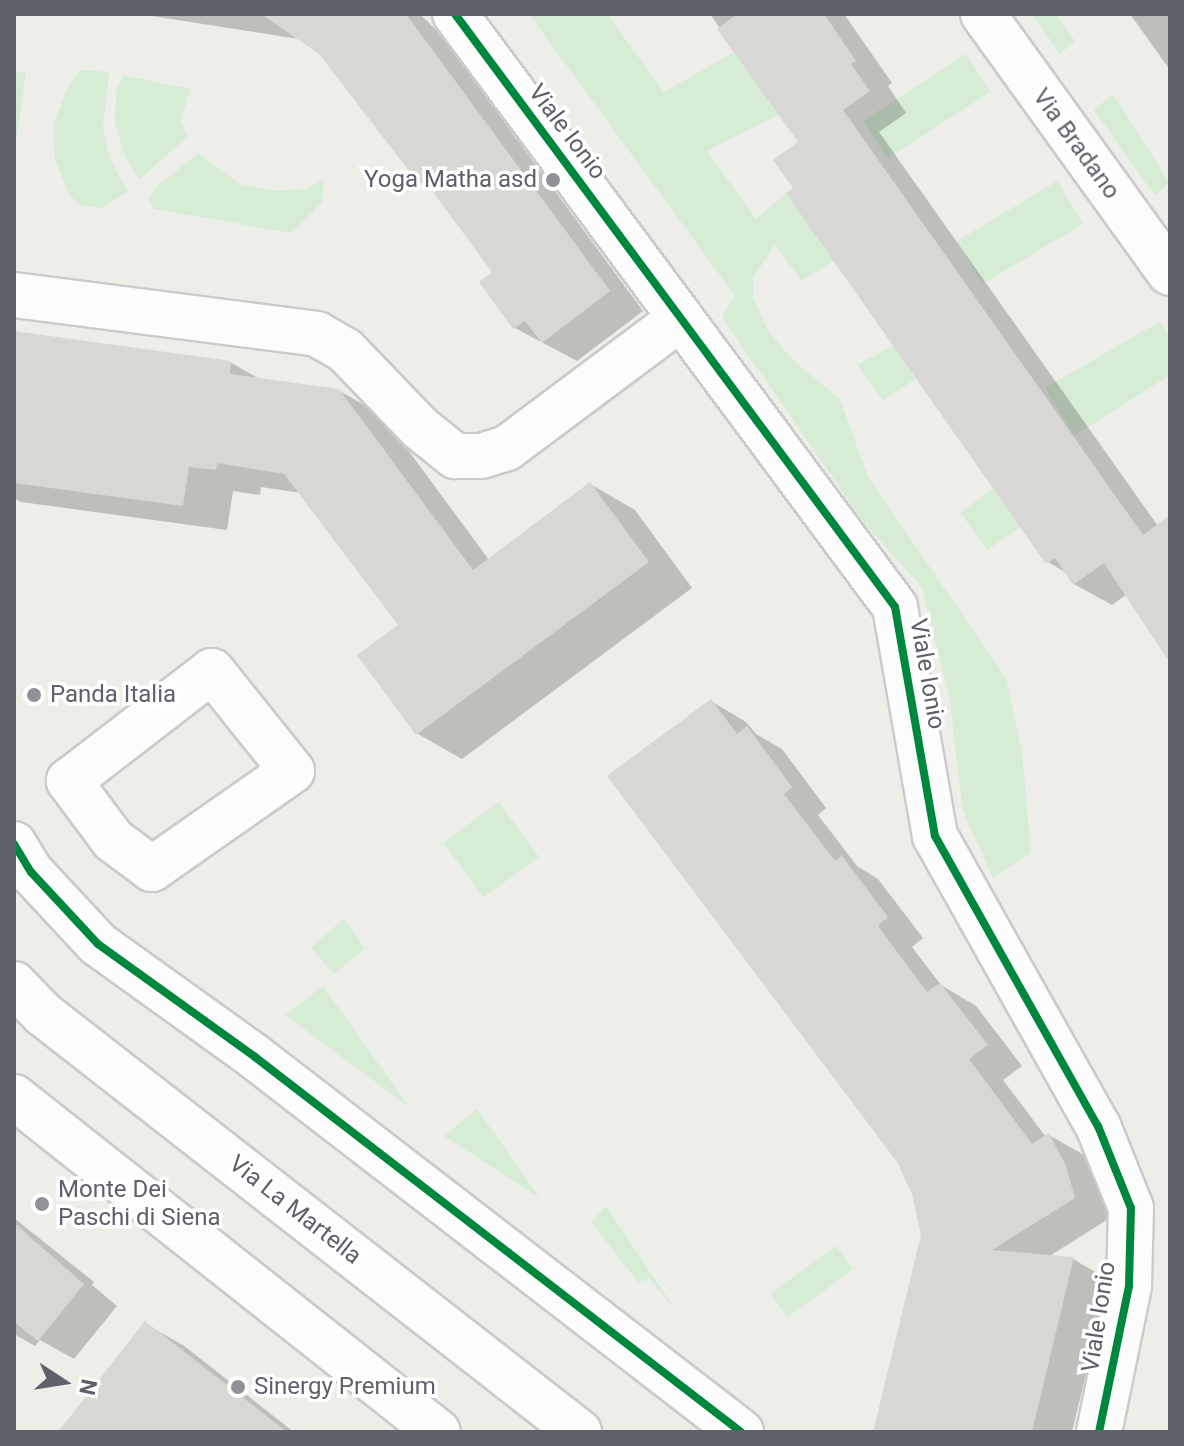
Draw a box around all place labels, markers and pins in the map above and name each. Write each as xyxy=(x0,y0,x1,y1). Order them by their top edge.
place label: Yoga Matha asd xyxy=(364,166,537,194)
marker: Yoga Matha asd xyxy=(544,171,562,189)
place label: Panda Italia xyxy=(50,681,176,709)
marker: Panda Italia xyxy=(25,686,43,704)
place label: Monte Dei Paschi di Siena xyxy=(58,1176,220,1232)
marker: Monte Dei Paschi di Siena xyxy=(33,1195,51,1213)
place label: Sinergy Premium xyxy=(254,1373,436,1401)
marker: Sinergy Premium xyxy=(229,1378,247,1396)

